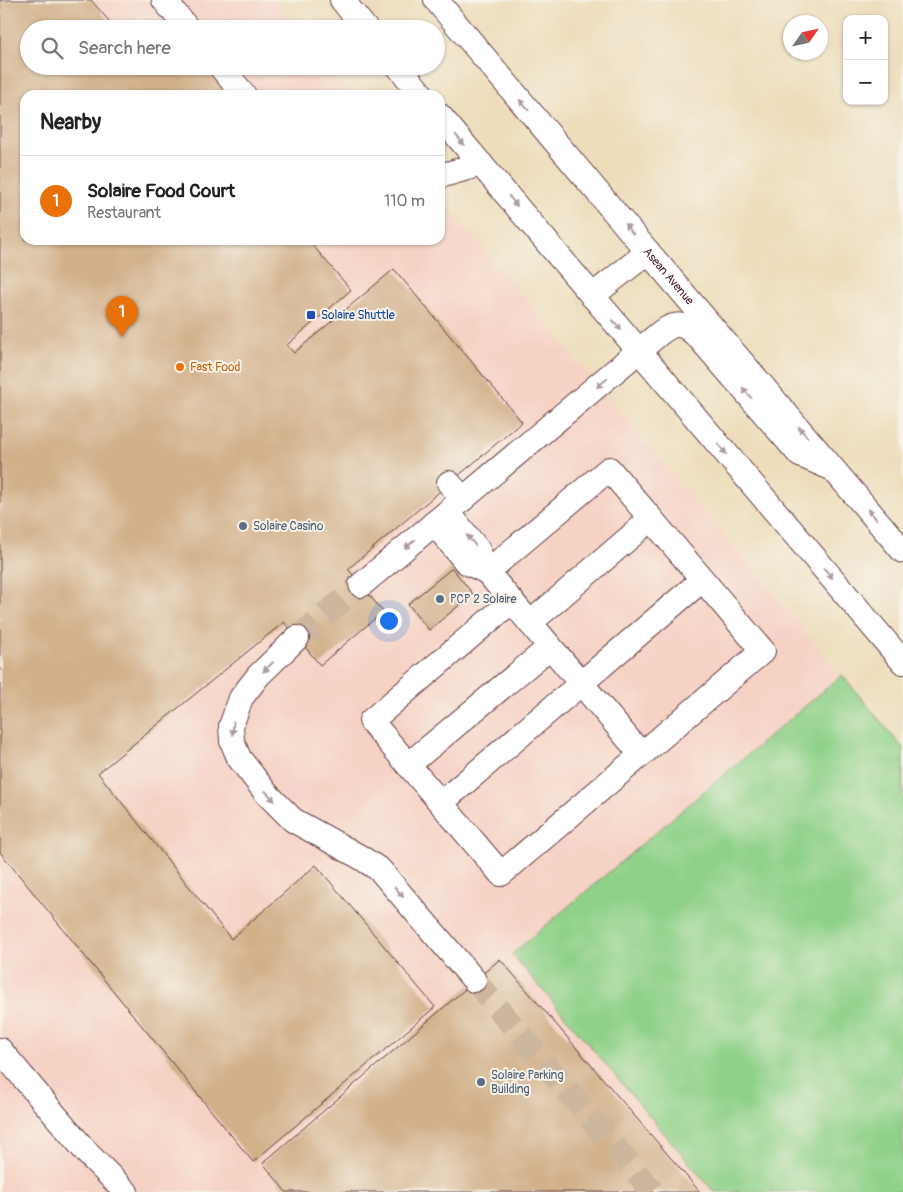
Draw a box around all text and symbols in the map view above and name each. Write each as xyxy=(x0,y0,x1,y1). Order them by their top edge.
north arrow xyxy=(783,15,828,60)
map controls xyxy=(843,15,888,105)
button: + xyxy=(843,15,888,60)
search box xyxy=(20,20,445,75)
icon: search xyxy=(38,34,66,62)
text: Search here xyxy=(78,36,171,60)
button: − xyxy=(843,60,888,105)
one-way arrow xyxy=(519,98,530,111)
text: Nearby xyxy=(40,109,101,136)
one-way arrow xyxy=(455,133,466,146)
text: Solaire Food Court xyxy=(87,179,235,203)
text: 1 xyxy=(53,191,59,211)
text: 110 m xyxy=(384,191,425,211)
one-way arrow xyxy=(507,194,518,207)
text: Restaurant xyxy=(87,203,161,223)
one-way arrow xyxy=(623,224,635,236)
street label: Asean Avenue xyxy=(640,244,697,308)
pin: 1 xyxy=(106,296,138,337)
place label: Solaire Shuttle xyxy=(321,308,395,323)
marker: Solaire Shuttle xyxy=(305,309,317,321)
one-way arrow xyxy=(612,319,623,332)
place label: Fast Food xyxy=(190,360,240,375)
marker: Fast Food xyxy=(174,361,186,373)
one-way arrow xyxy=(595,377,608,388)
one-way arrow xyxy=(741,388,753,400)
one-way arrow xyxy=(797,427,809,439)
one-way arrow xyxy=(717,443,728,456)
one-way arrow xyxy=(866,507,877,520)
place label: Solaire Casino xyxy=(253,519,324,534)
marker: Solaire Casino xyxy=(237,520,249,532)
one-way arrow xyxy=(465,534,476,547)
one-way arrow xyxy=(404,538,417,549)
one-way arrow xyxy=(822,566,833,579)
place label: PCP 2 Solaire xyxy=(450,592,517,607)
marker: PCP 2 Solaire xyxy=(434,593,446,605)
your location xyxy=(376,608,402,634)
one-way arrow xyxy=(262,661,274,673)
one-way arrow xyxy=(228,721,236,737)
one-way arrow xyxy=(264,790,276,802)
one-way arrow xyxy=(393,885,405,897)
place label: Solaire Parking Building xyxy=(491,1068,563,1097)
marker: Solaire Parking Building xyxy=(475,1076,487,1088)

